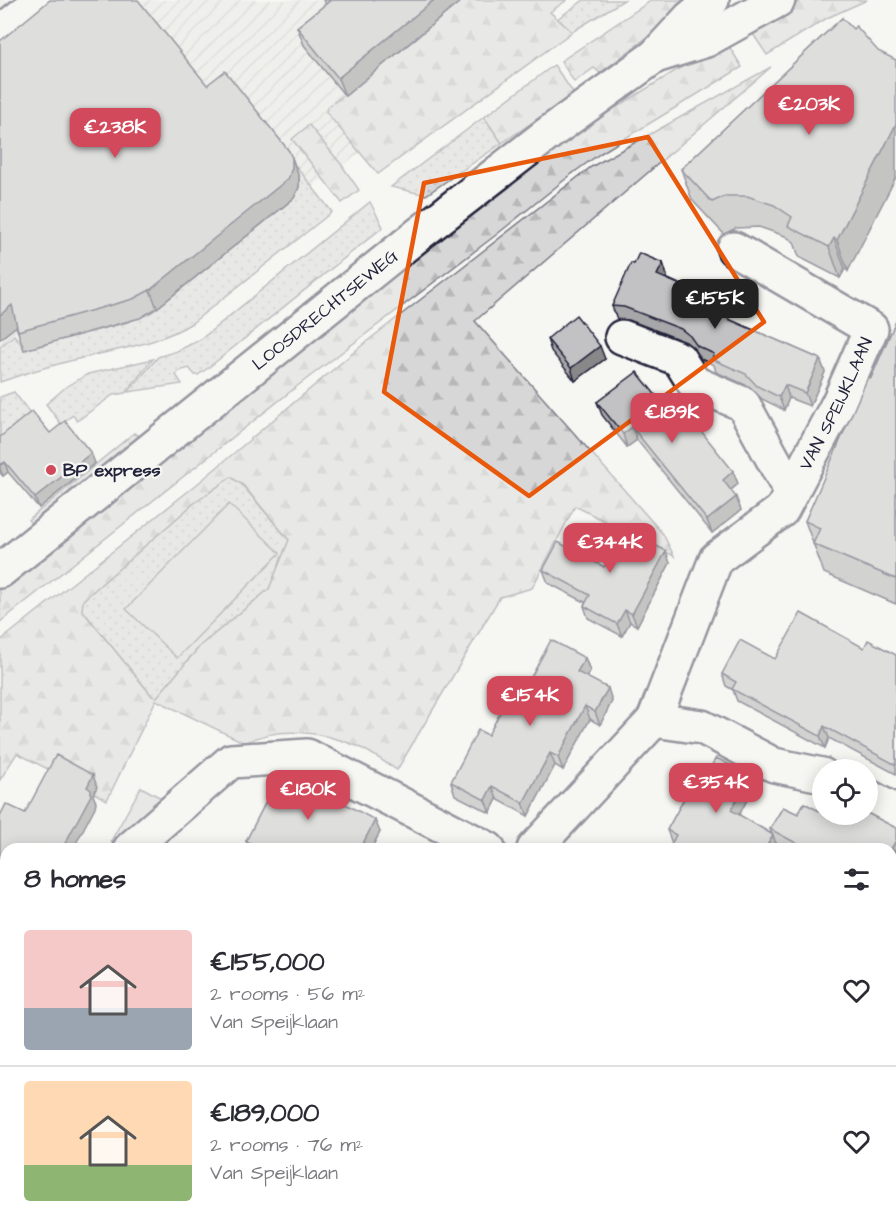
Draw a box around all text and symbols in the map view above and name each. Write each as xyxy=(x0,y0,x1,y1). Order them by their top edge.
pin: €203K xyxy=(767,85,851,136)
text: €203K xyxy=(778,90,840,118)
pin: €238K xyxy=(73,108,157,159)
text: €238K xyxy=(84,113,146,141)
street label: LOOSDRECHTSEWEG xyxy=(247,243,404,376)
pin: €155K xyxy=(673,279,757,330)
text: €155K xyxy=(686,284,744,312)
street label: VAN SPEIJKLAAN xyxy=(793,333,879,475)
pin: €189K xyxy=(630,393,714,444)
text: €189K xyxy=(645,398,699,426)
place label: BP express xyxy=(63,458,160,483)
marker: BP express xyxy=(44,463,58,477)
pin: €344K xyxy=(568,523,652,574)
text: €344K xyxy=(577,528,643,556)
pin: €154K xyxy=(488,676,572,727)
text: €154K xyxy=(501,681,559,709)
map controls xyxy=(812,759,878,825)
button: locate xyxy=(812,759,878,825)
pin: €354K xyxy=(674,763,758,814)
text: €354K xyxy=(683,768,749,796)
pin: €180K xyxy=(266,770,350,821)
text: €180K xyxy=(280,775,336,803)
text: 8 homes xyxy=(24,861,126,897)
icon: filters xyxy=(840,863,873,896)
text: €155,000 xyxy=(210,944,325,980)
icon: home xyxy=(72,954,144,1026)
icon: heart xyxy=(840,974,873,1007)
text: 2 rooms · 56 m² xyxy=(210,980,365,1008)
text: Van Speijklaan xyxy=(210,1008,338,1036)
text: €189,000 xyxy=(210,1095,319,1131)
icon: home xyxy=(72,1105,144,1177)
icon: heart xyxy=(840,1125,873,1158)
text: 2 rooms · 76 m² xyxy=(210,1131,363,1159)
text: Van Speijklaan xyxy=(210,1159,338,1187)

